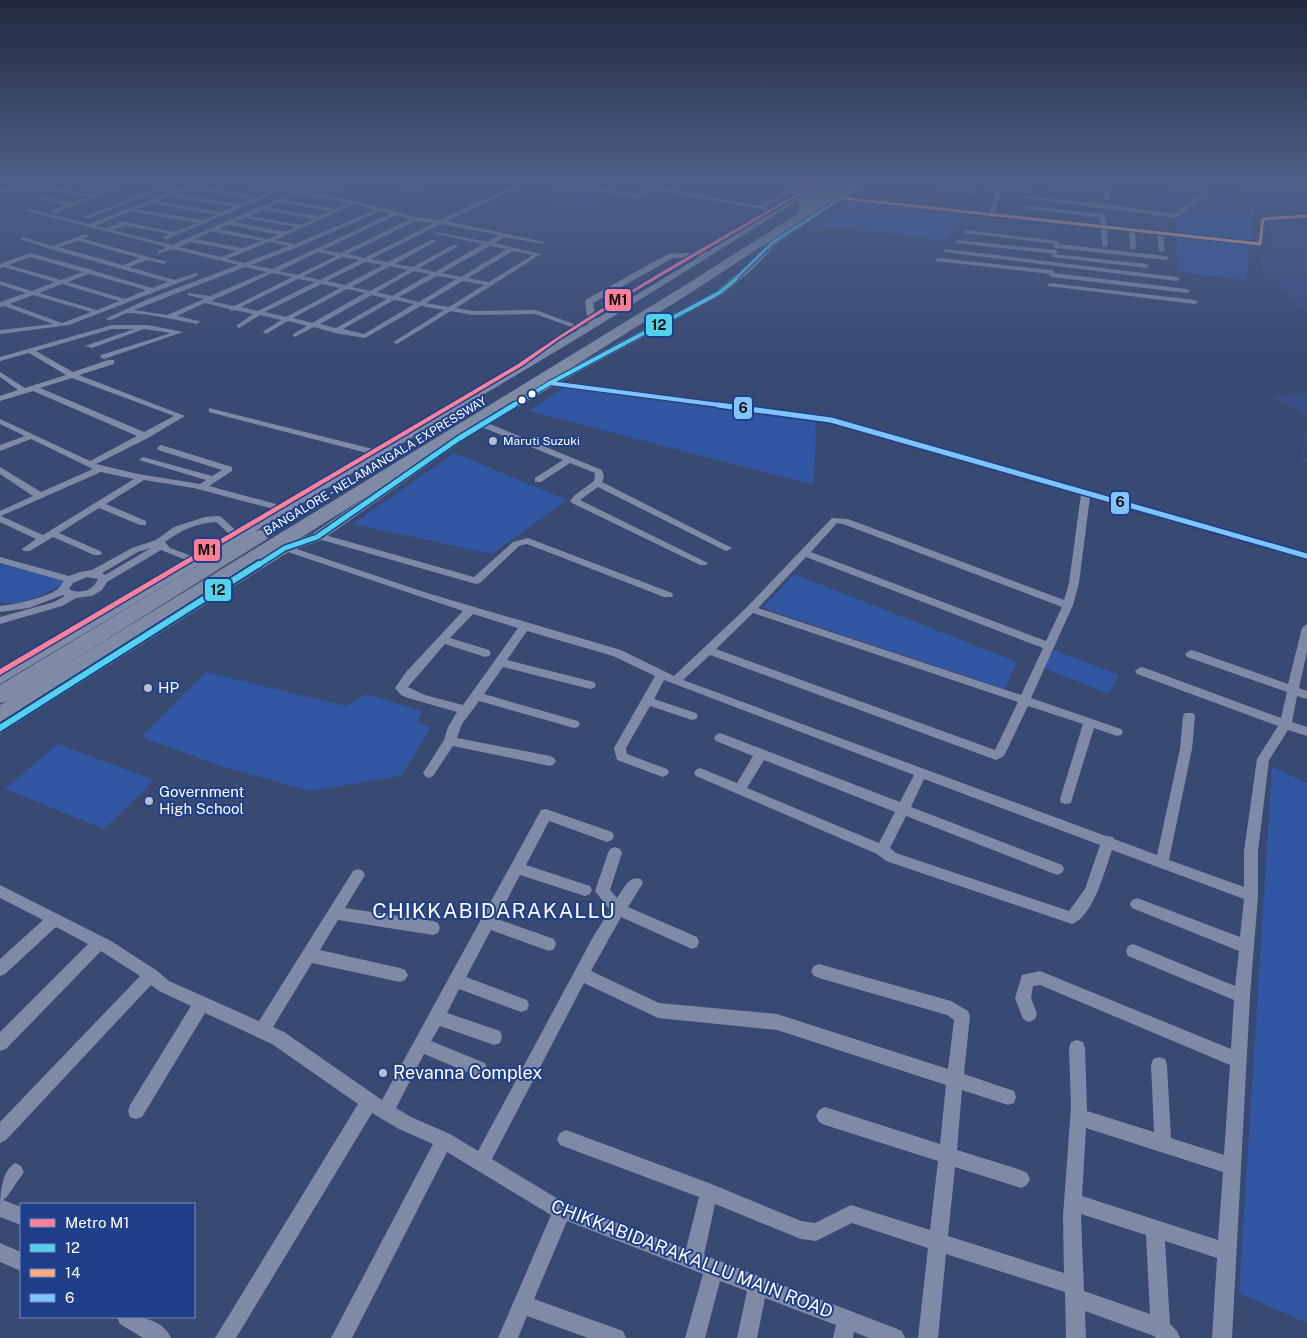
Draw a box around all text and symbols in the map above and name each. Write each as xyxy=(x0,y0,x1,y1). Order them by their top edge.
line badge: M1 xyxy=(604,288,632,312)
text: M1 xyxy=(609,292,627,308)
line badge: 12 xyxy=(645,313,673,337)
text: 12 xyxy=(652,317,667,333)
unlabelled marker xyxy=(527,389,537,399)
street label: BANGALORE - NELAMANGALA EXPRESSWAY xyxy=(261,393,490,538)
unlabelled marker xyxy=(517,395,527,405)
line badge: 6 xyxy=(733,396,753,420)
text: 6 xyxy=(738,400,748,416)
place label: Maruti Suzuki xyxy=(503,434,580,448)
marker: Maruti Suzuki xyxy=(487,435,499,447)
line badge: 6 xyxy=(1110,491,1130,515)
text: 6 xyxy=(1115,494,1125,510)
line badge: M1 xyxy=(193,538,221,562)
text: M1 xyxy=(198,542,216,558)
line badge: 12 xyxy=(204,578,232,602)
text: 12 xyxy=(211,582,226,598)
place label: HP xyxy=(158,679,179,696)
marker: HP xyxy=(142,682,154,694)
place label: Government High School xyxy=(159,783,245,817)
marker: Government High School xyxy=(143,795,155,807)
district label: CHIKKABIDARAKALLU xyxy=(372,898,616,923)
place label: Revanna Complex xyxy=(393,1062,542,1083)
marker: Revanna Complex xyxy=(377,1067,389,1079)
street label: CHIKKABIDARAKALLU MAIN ROAD xyxy=(548,1195,836,1322)
legend xyxy=(20,1203,195,1318)
text: Metro M1 xyxy=(65,1214,129,1231)
text: 12 xyxy=(65,1239,80,1256)
text: 14 xyxy=(65,1264,81,1281)
text: 6 xyxy=(65,1289,74,1306)

